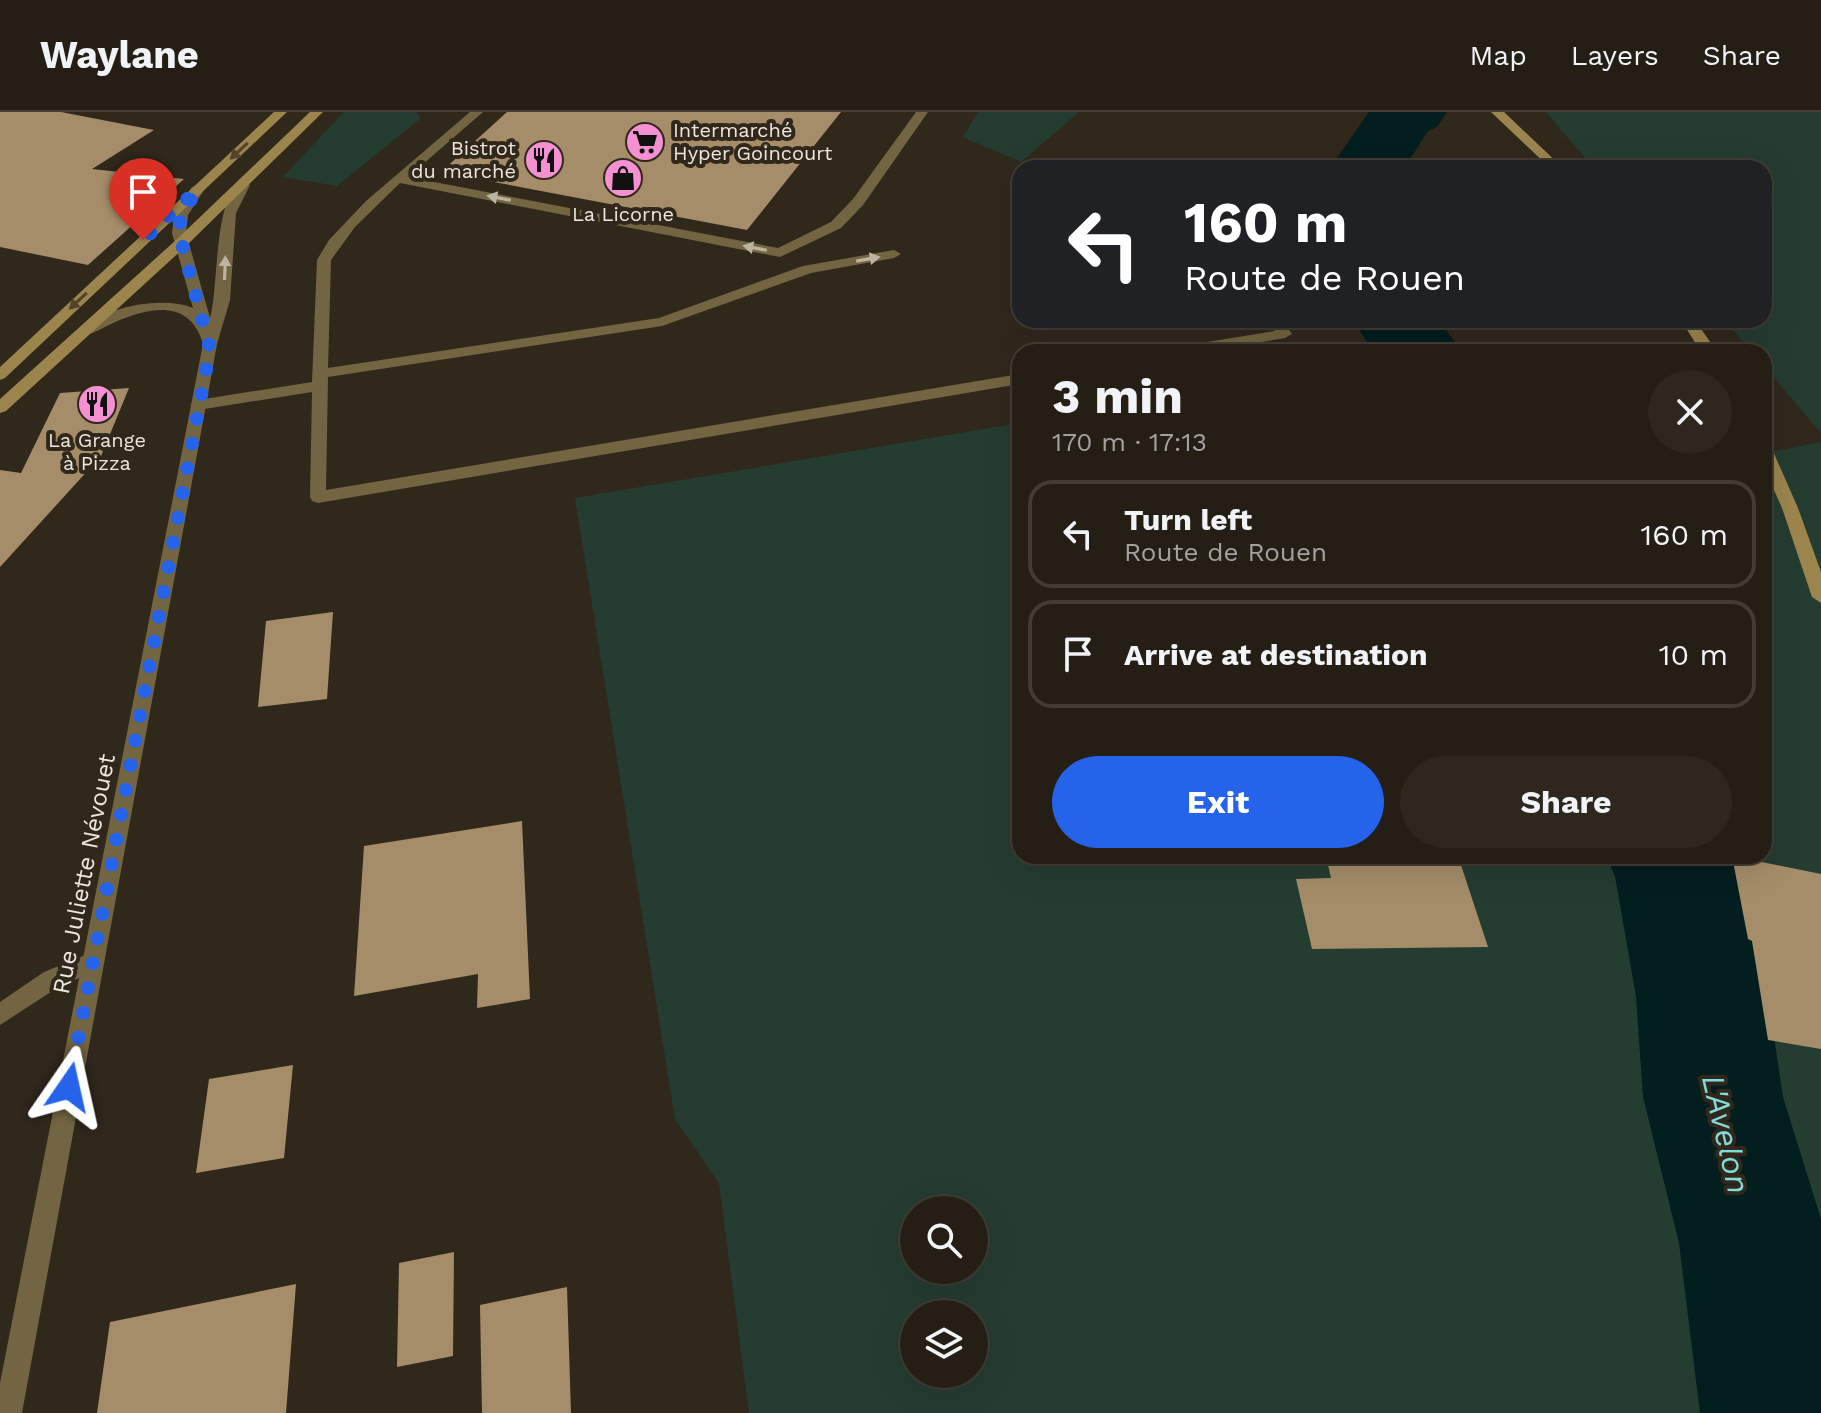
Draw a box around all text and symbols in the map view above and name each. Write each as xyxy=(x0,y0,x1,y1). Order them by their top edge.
text: Waylane xyxy=(40,33,199,77)
text: Map xyxy=(1470,39,1527,72)
text: Layers xyxy=(1571,39,1659,72)
text: Share xyxy=(1703,39,1781,72)
place label: Intermarché Hyper Goincourt xyxy=(673,118,833,165)
supermarket icon: Intermarché Hyper Goincourt xyxy=(624,121,666,163)
place label: Bistrot du marché xyxy=(411,136,517,183)
restaurant icon: Bistrot du marché xyxy=(523,139,565,181)
one-way arrow xyxy=(230,142,249,160)
shop icon: La Licorne xyxy=(602,157,644,199)
pin xyxy=(109,158,177,240)
icon: arrive xyxy=(121,170,165,214)
text: 160 m xyxy=(1184,190,1347,256)
one-way arrow xyxy=(487,192,512,204)
icon: left xyxy=(1052,192,1156,296)
place label: La Licorne xyxy=(572,202,674,226)
one-way arrow xyxy=(742,241,767,254)
one-way arrow xyxy=(856,252,881,264)
one-way arrow xyxy=(218,255,231,280)
text: Route de Rouen xyxy=(1184,257,1465,299)
one-way arrow xyxy=(69,292,88,310)
text: 3 min xyxy=(1052,368,1183,425)
button: close xyxy=(1648,370,1732,454)
restaurant icon: La Grange à Pizza xyxy=(76,383,118,425)
text: 170 m · 17:13 xyxy=(1052,427,1207,457)
place label: La Grange à Pizza xyxy=(48,428,146,475)
text: Turn left xyxy=(1124,502,1252,537)
icon: left xyxy=(1056,512,1100,556)
text: 160 m xyxy=(1641,517,1728,552)
text: Route de Rouen xyxy=(1124,537,1327,567)
icon: arrive xyxy=(1056,632,1100,676)
text: Arrive at destination xyxy=(1124,637,1428,672)
text: 10 m xyxy=(1659,637,1728,672)
street label: Rue Juliette Névouet xyxy=(47,752,121,996)
button: Exit xyxy=(1052,756,1384,848)
button: Share xyxy=(1400,756,1732,848)
position arrow xyxy=(27,1045,111,1129)
water label: L'Avelon xyxy=(1694,1071,1758,1197)
map controls xyxy=(900,1196,988,1388)
button: search xyxy=(900,1196,988,1284)
button: layers xyxy=(900,1300,988,1388)

